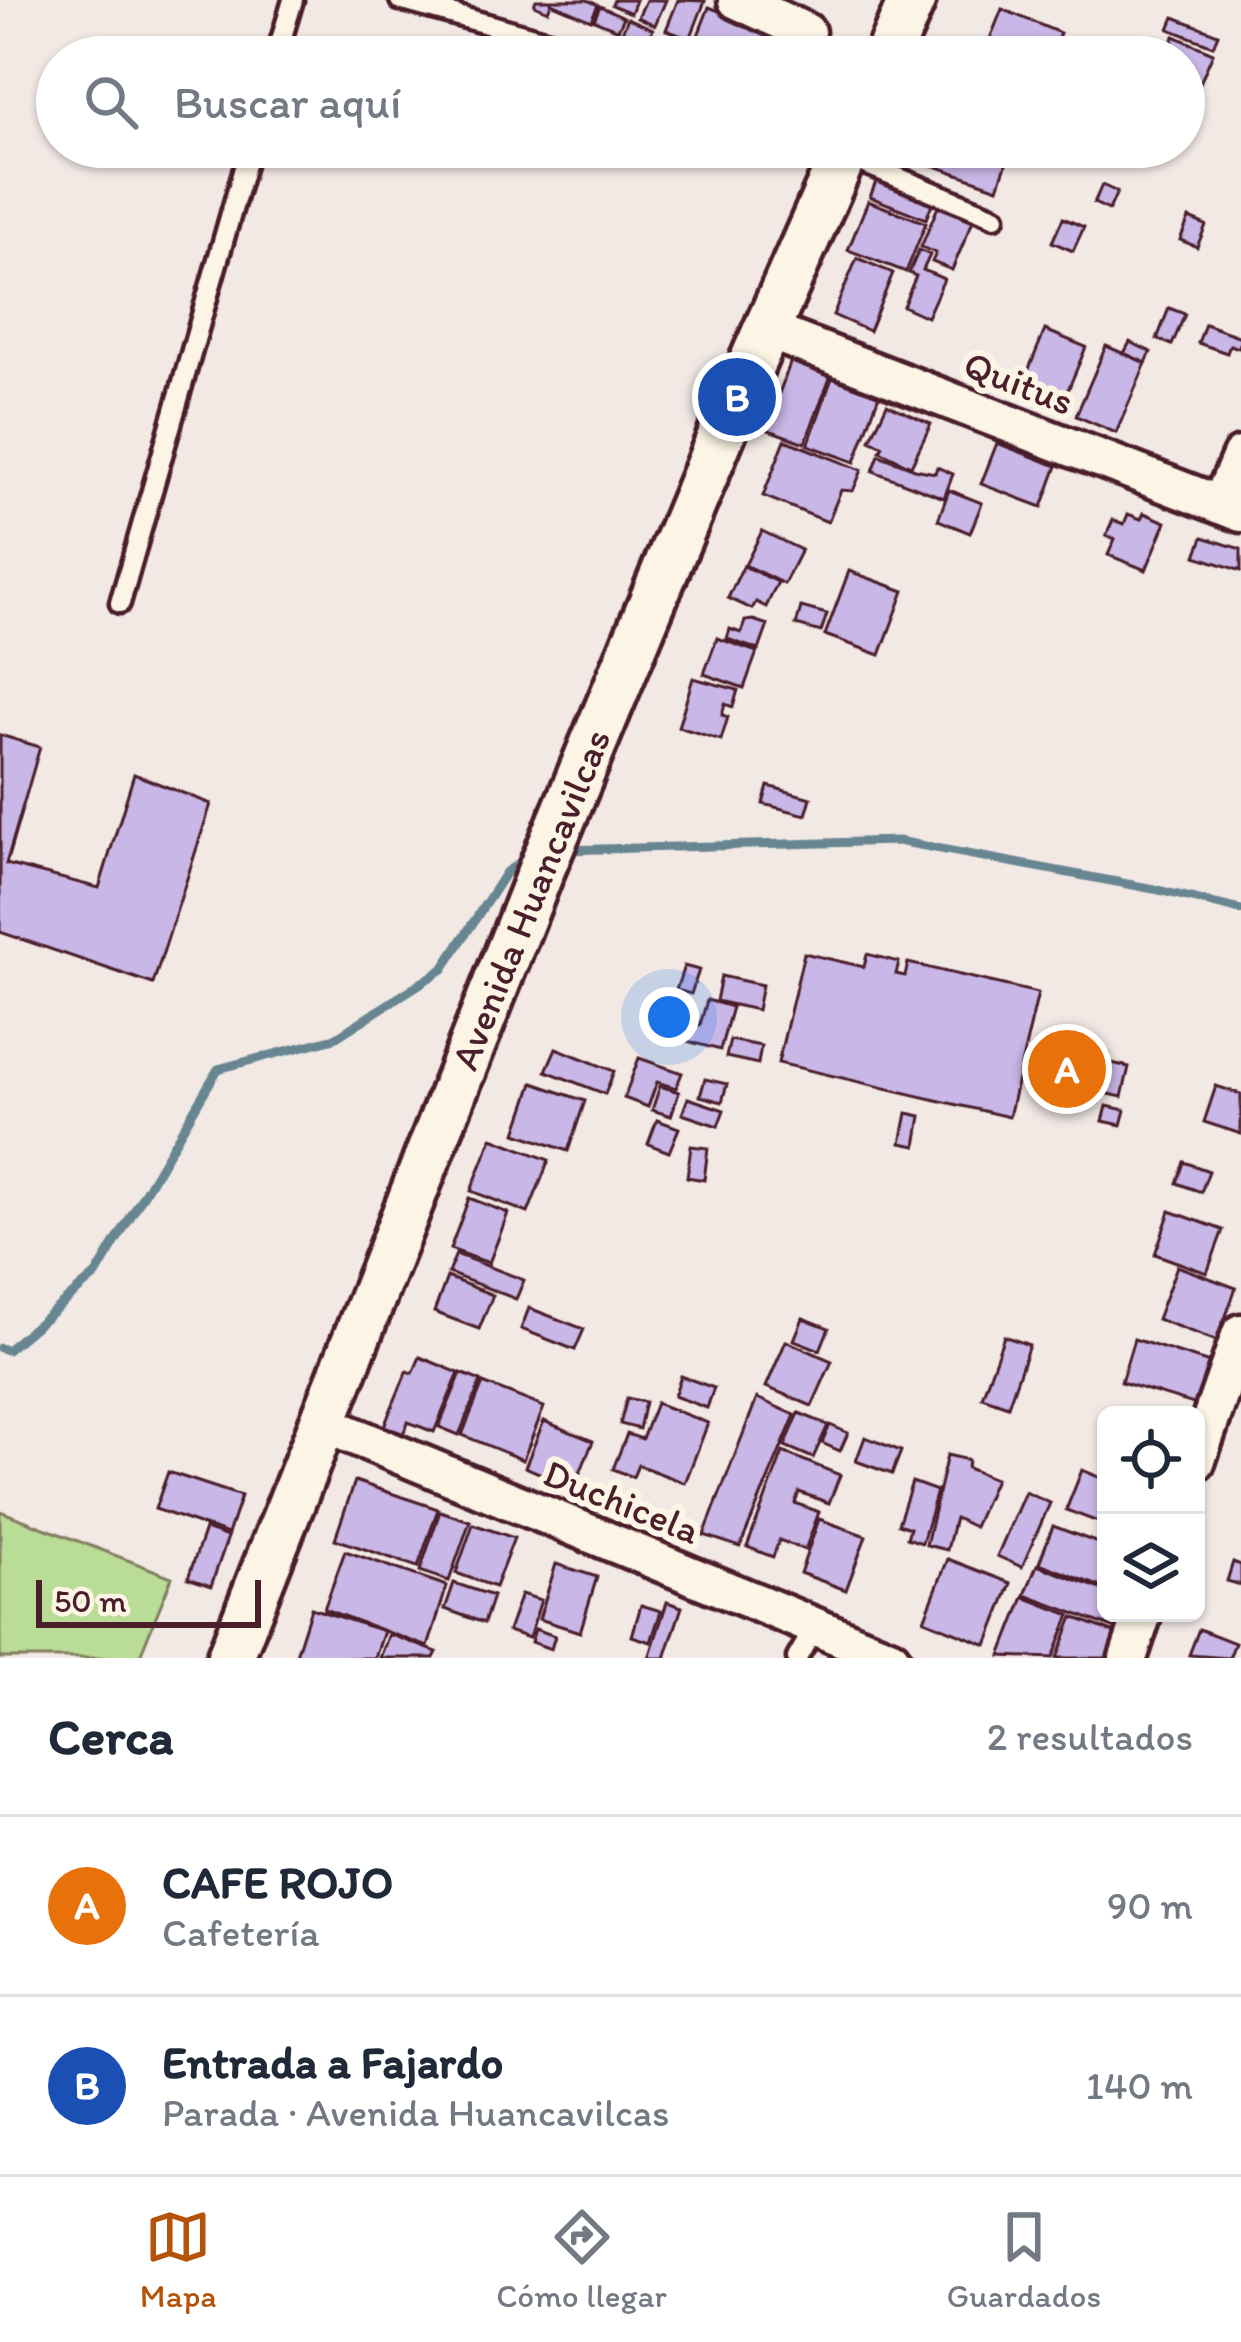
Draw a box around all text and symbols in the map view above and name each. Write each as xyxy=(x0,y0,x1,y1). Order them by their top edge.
search box xyxy=(36,36,1205,168)
icon: search xyxy=(78,69,144,135)
text: Buscar aquí xyxy=(174,75,401,129)
street label: Quitus xyxy=(957,340,1080,425)
pin: B xyxy=(698,352,776,442)
street label: Avenida Huancavilcas xyxy=(441,722,620,1076)
your location xyxy=(639,987,699,1047)
pin: A xyxy=(1028,1024,1106,1114)
map controls xyxy=(1097,1406,1205,1622)
button: locate xyxy=(1097,1406,1205,1514)
street label: Duchicela xyxy=(537,1449,707,1554)
button: layers xyxy=(1097,1514,1205,1622)
scale bar xyxy=(36,1574,261,1627)
text: 50 m xyxy=(54,1581,127,1620)
text: Cerca xyxy=(48,1706,174,1767)
text: 2 resultados xyxy=(987,1713,1193,1760)
text: CAFE ROJO xyxy=(162,1855,393,1909)
text: A xyxy=(75,1882,99,1929)
text: 90 m xyxy=(1107,1882,1193,1929)
text: Cafetería xyxy=(162,1909,320,1956)
text: Entrada a Fajardo xyxy=(162,2035,503,2089)
text: B xyxy=(74,2062,100,2109)
text: 140 m xyxy=(1086,2062,1193,2109)
text: Parada · Avenida Huancavilcas xyxy=(162,2089,669,2136)
tab: Mapa xyxy=(140,2204,217,2315)
tab: Cómo llegar xyxy=(496,2204,667,2315)
tab: Guardados xyxy=(947,2204,1101,2315)

